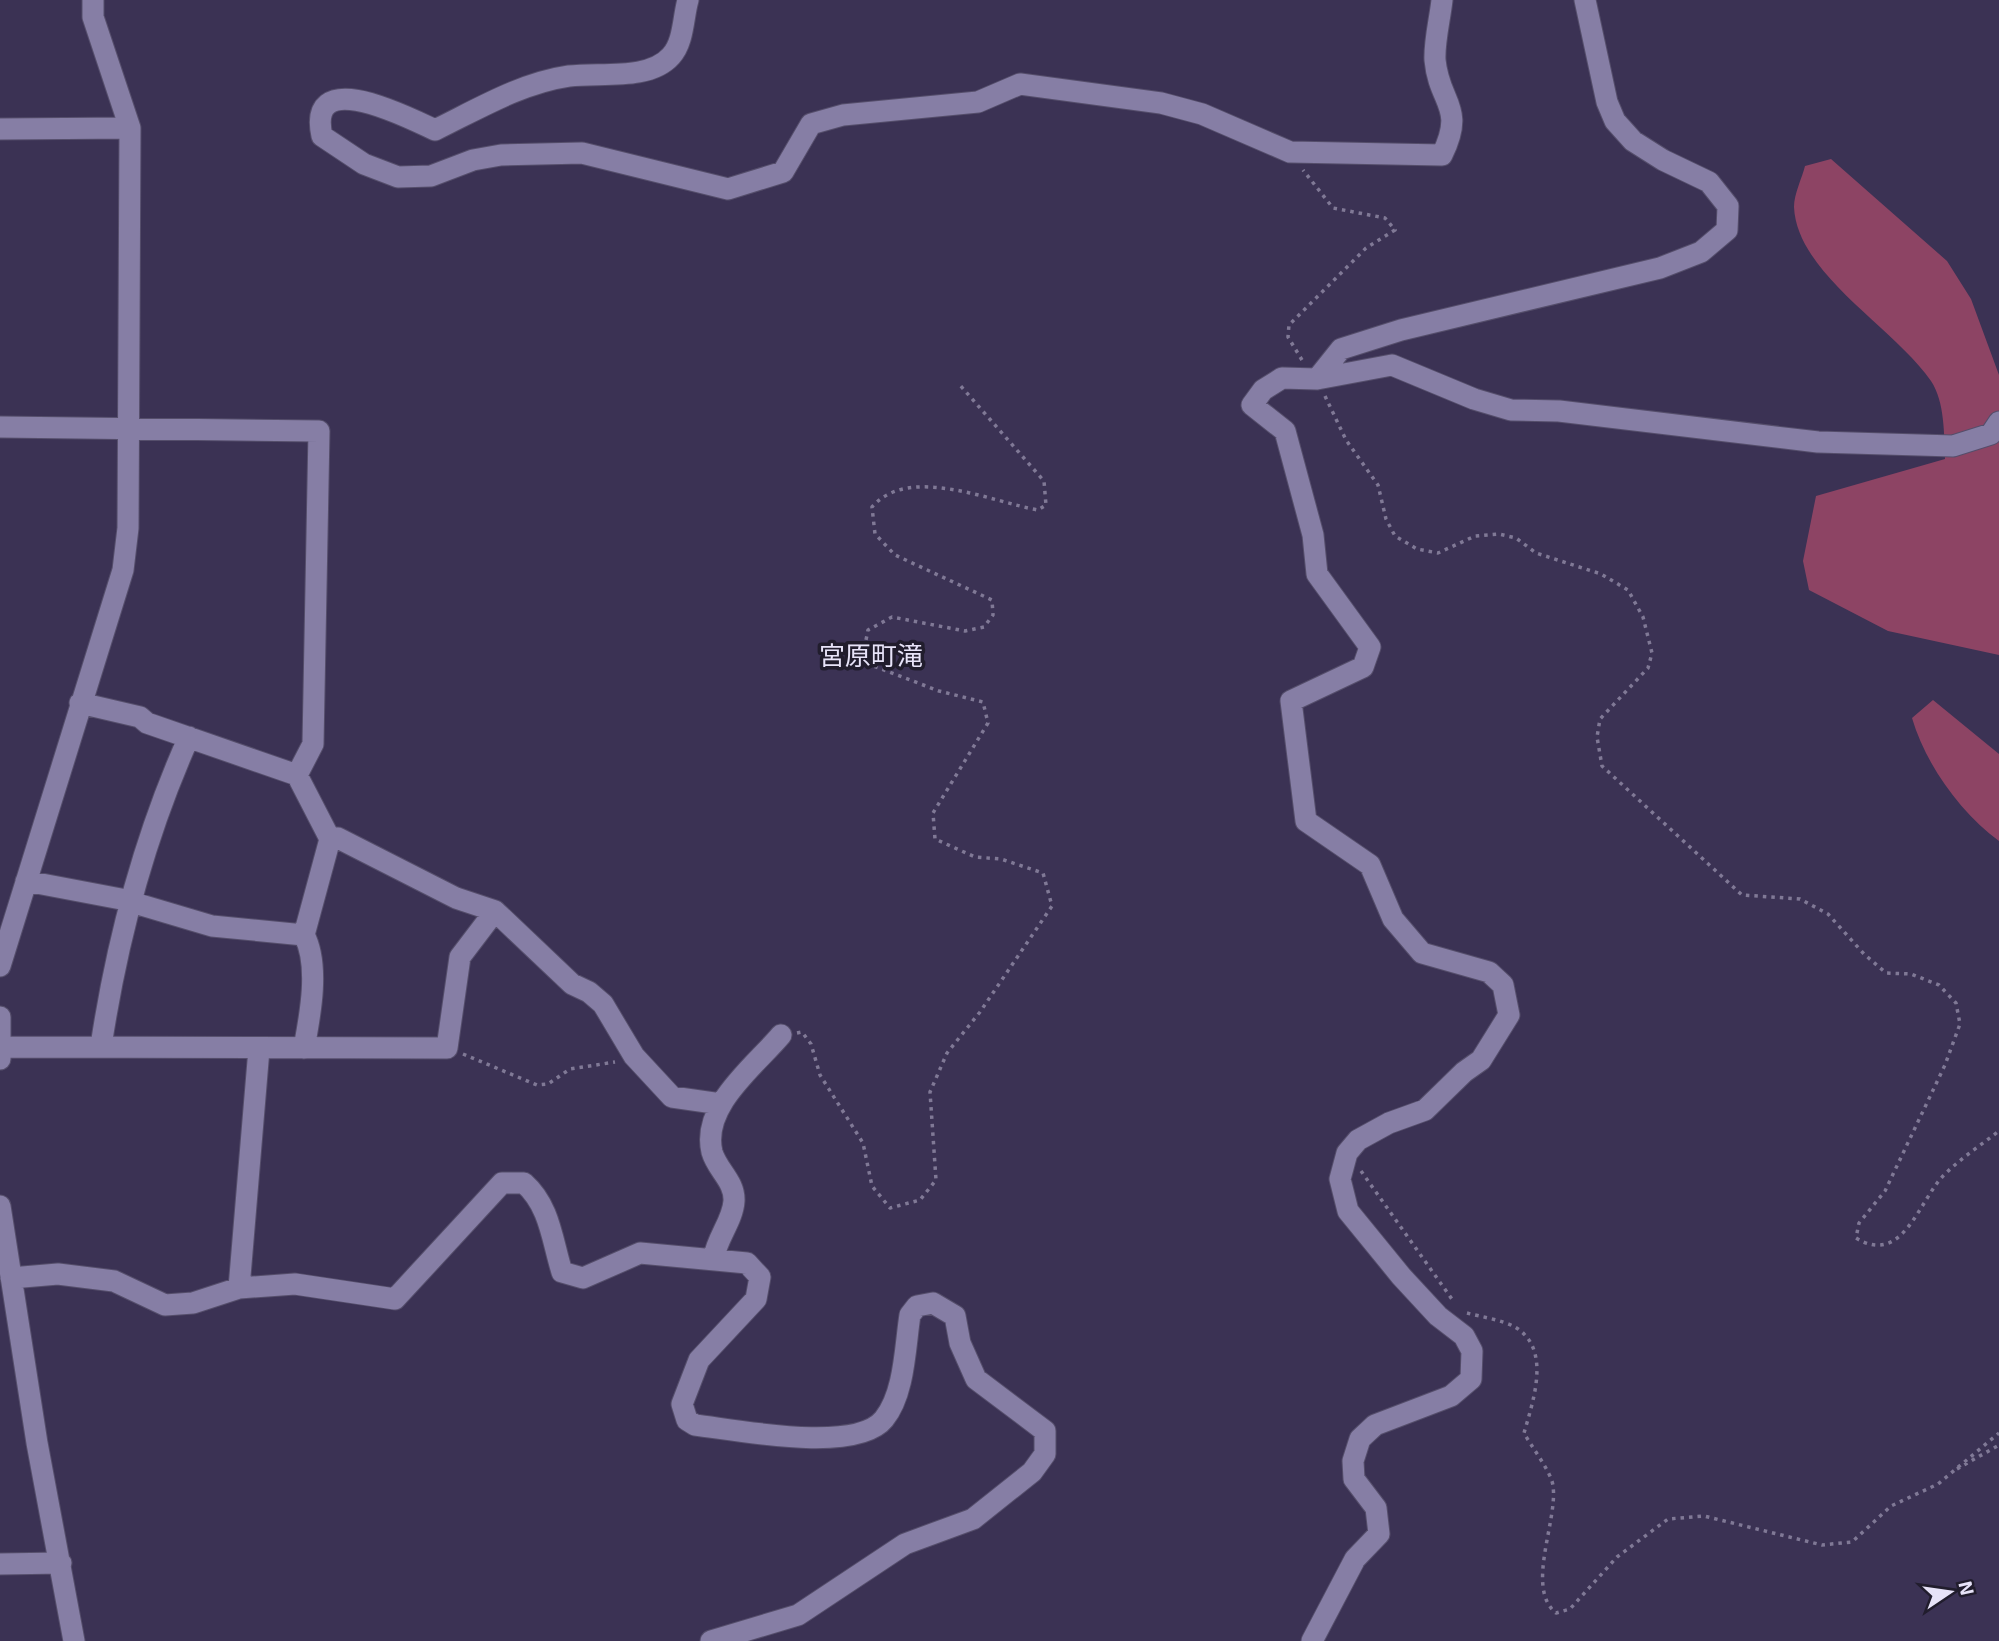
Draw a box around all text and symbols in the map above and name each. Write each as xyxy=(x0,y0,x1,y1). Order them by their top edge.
district label: 宮原町滝 xyxy=(819,639,923,670)
north arrow xyxy=(1915,1557,1985,1627)
text: N xyxy=(1954,1579,1980,1597)

